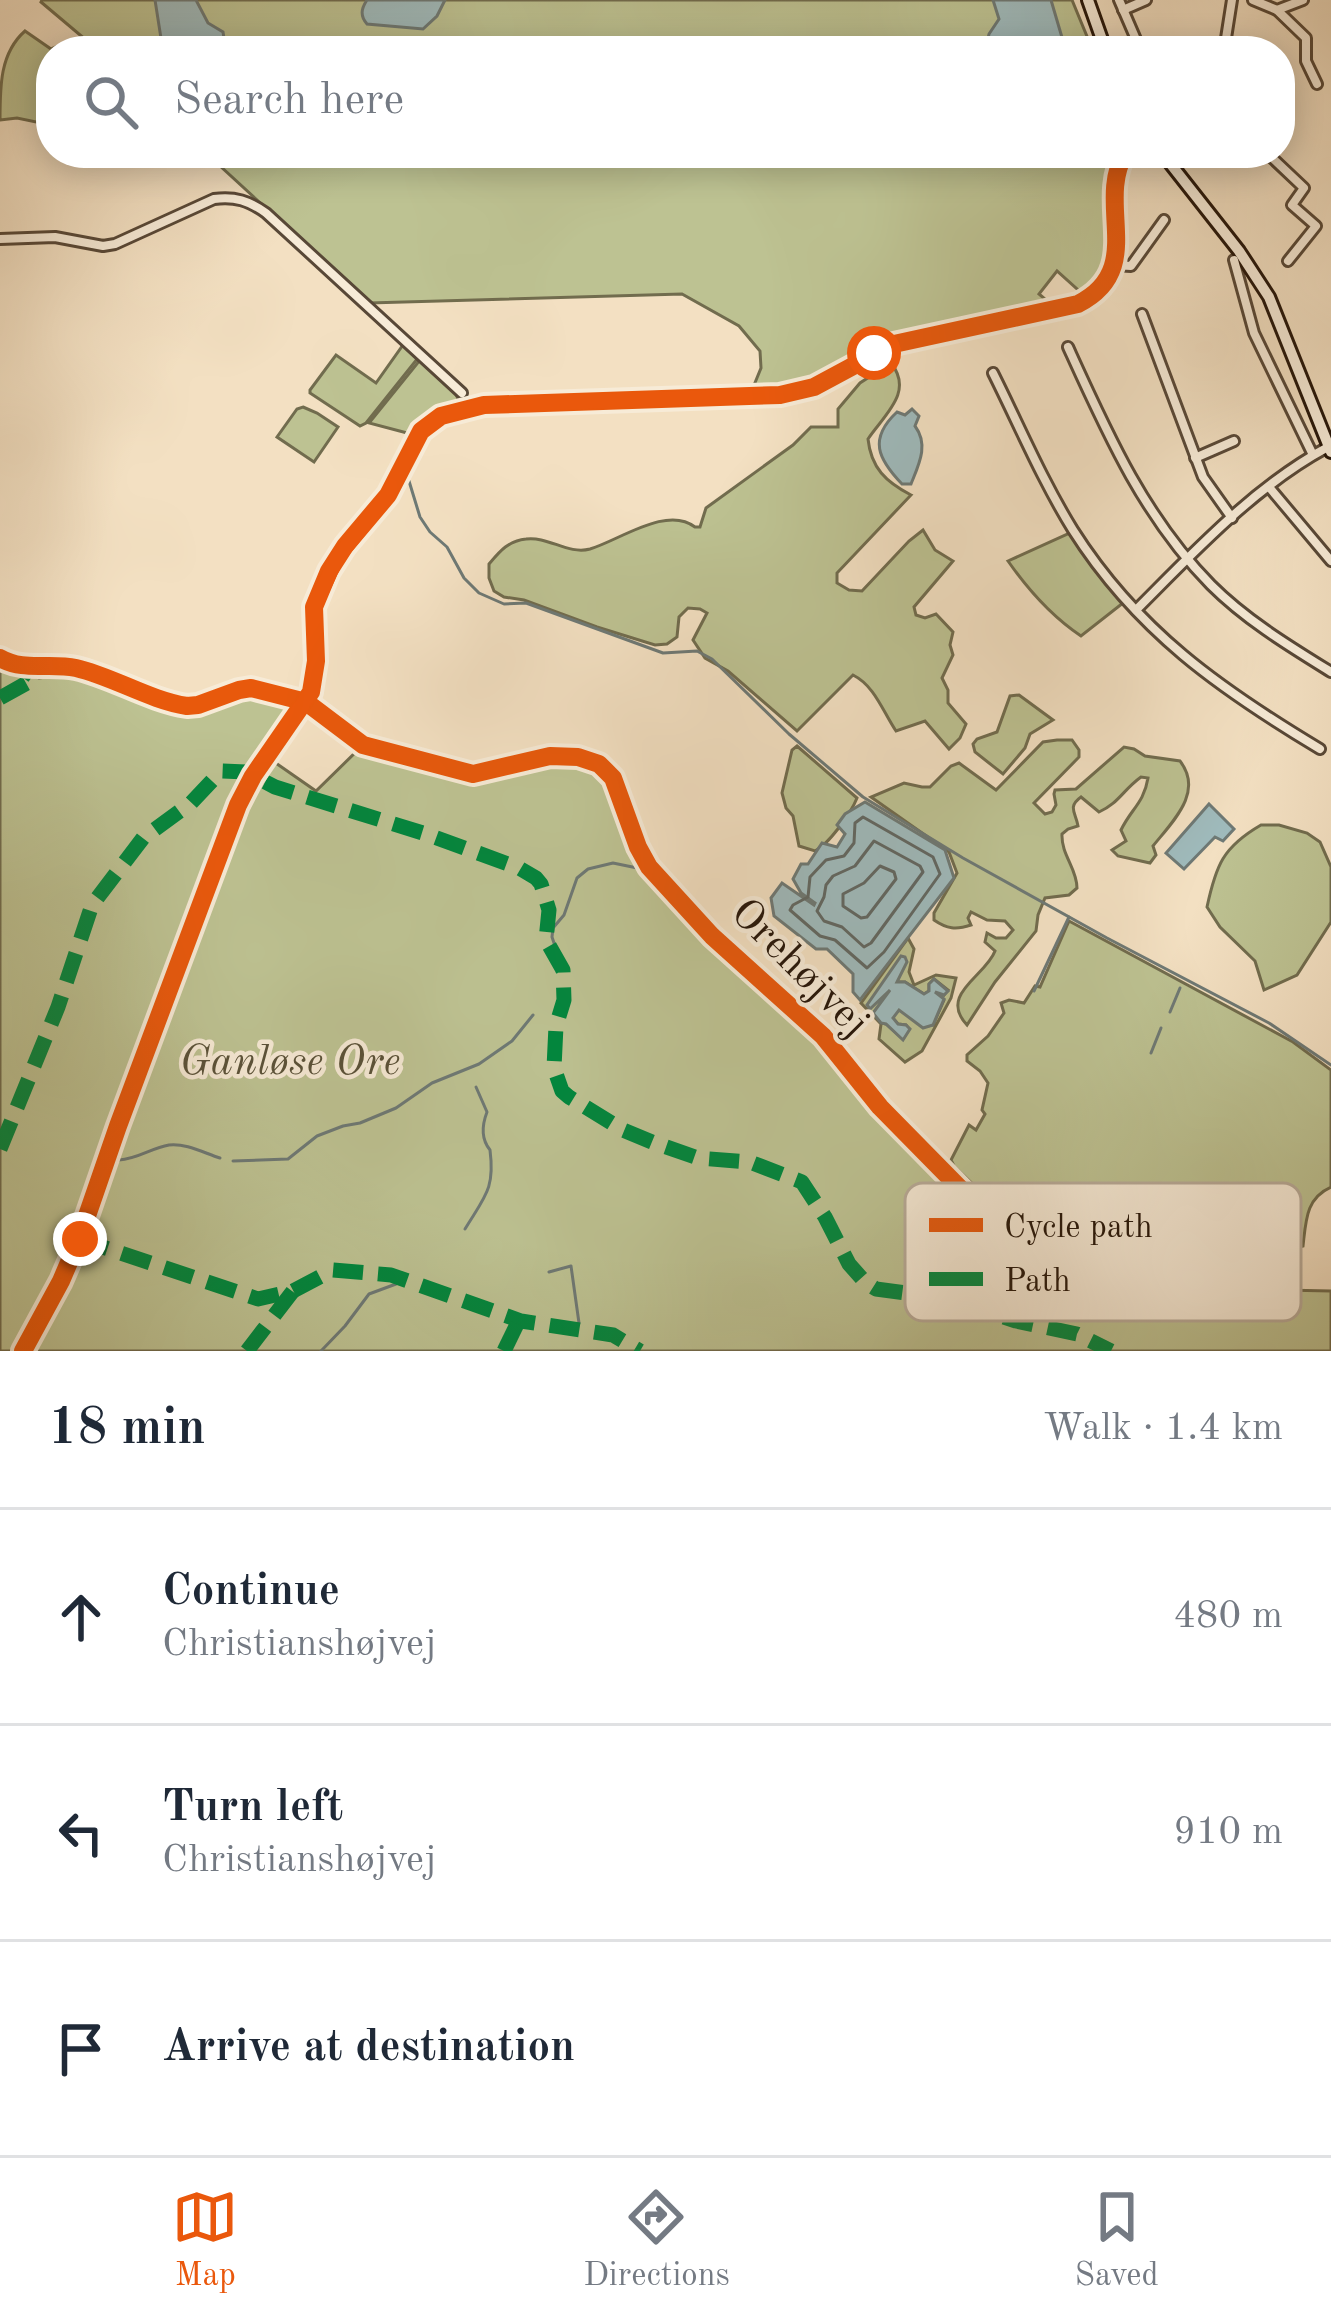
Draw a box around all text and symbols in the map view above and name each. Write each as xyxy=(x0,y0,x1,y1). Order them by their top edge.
search box xyxy=(36,36,1295,168)
icon: search xyxy=(78,69,144,135)
text: Search here xyxy=(174,79,404,124)
route start xyxy=(847,326,901,380)
street label: Orehøjvej xyxy=(722,892,876,1046)
park label: Ganløse Ore xyxy=(180,1042,400,1084)
legend xyxy=(905,1183,1301,1321)
route end xyxy=(53,1212,107,1266)
text: Cycle path xyxy=(1004,1212,1153,1245)
text: Path xyxy=(1004,1266,1071,1299)
text: 18 min xyxy=(48,1404,206,1455)
text: Walk · 1.4 km xyxy=(1043,1409,1283,1448)
text: Continue xyxy=(162,1570,340,1615)
icon: ahead xyxy=(48,1584,114,1650)
text: 480 m xyxy=(1173,1597,1283,1636)
text: Christianshøjvej xyxy=(162,1625,436,1664)
text: Turn left xyxy=(162,1786,343,1831)
icon: left xyxy=(48,1800,114,1866)
text: 910 m xyxy=(1173,1813,1283,1852)
text: Christianshøjvej xyxy=(162,1841,436,1880)
icon: arrive xyxy=(48,2016,114,2082)
text: Arrive at destination xyxy=(162,2026,575,2071)
tab: Map xyxy=(172,2184,238,2297)
tab: Directions xyxy=(583,2184,730,2297)
tab: Saved xyxy=(1075,2184,1159,2297)

